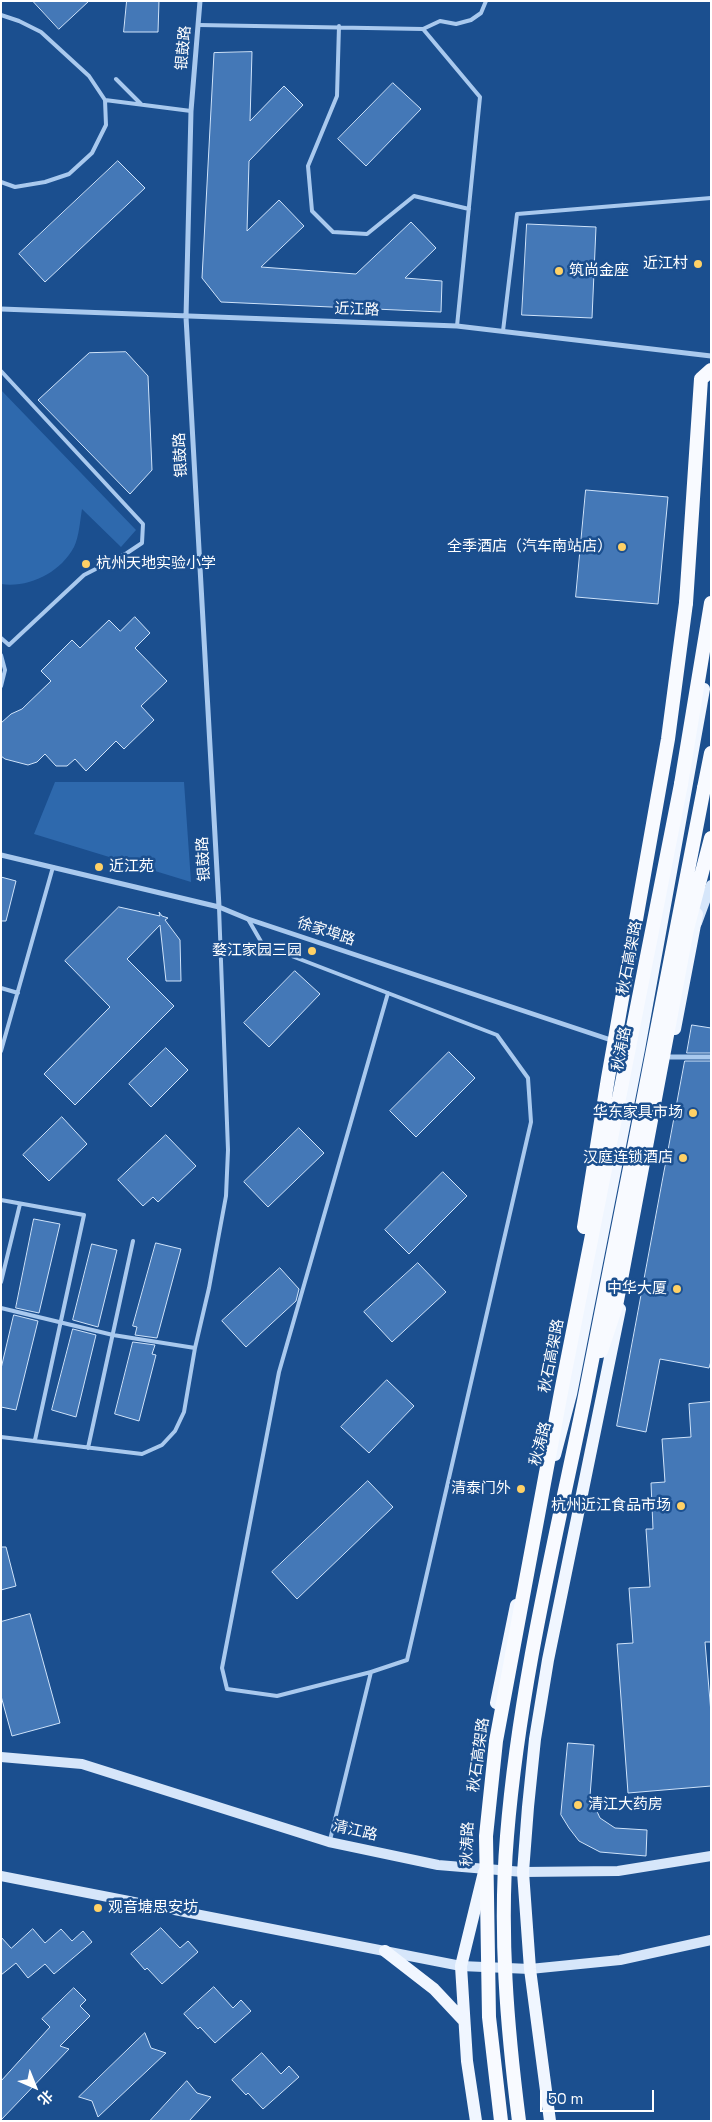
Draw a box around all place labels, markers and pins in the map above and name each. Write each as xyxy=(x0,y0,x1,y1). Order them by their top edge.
place label: 近江村 xyxy=(643,255,688,273)
marker: 近江村 xyxy=(692,258,704,270)
place label: 筑尚金座 xyxy=(569,262,629,280)
marker: 筑尚金座 xyxy=(553,265,565,277)
place label: 全季酒店（汽车南站店） xyxy=(447,538,612,556)
marker: 全季酒店（汽车南站店） xyxy=(616,541,628,553)
place label: 杭州天地实验小学 xyxy=(96,555,216,573)
marker: 杭州天地实验小学 xyxy=(80,558,92,570)
place label: 近江苑 xyxy=(109,858,154,876)
marker: 近江苑 xyxy=(93,861,105,873)
place label: 婺江家园三园 xyxy=(212,942,302,960)
marker: 婺江家园三园 xyxy=(306,945,318,957)
place label: 华东家具市场 xyxy=(593,1104,683,1122)
marker: 华东家具市场 xyxy=(687,1107,699,1119)
place label: 汉庭连锁酒店 xyxy=(583,1149,673,1167)
marker: 汉庭连锁酒店 xyxy=(677,1152,689,1164)
place label: 中华大厦 xyxy=(607,1280,667,1298)
marker: 中华大厦 xyxy=(671,1283,683,1295)
place label: 清泰门外 xyxy=(451,1480,511,1498)
marker: 清泰门外 xyxy=(515,1483,527,1495)
place label: 杭州近江食品市场 xyxy=(551,1497,671,1515)
marker: 杭州近江食品市场 xyxy=(675,1500,687,1512)
place label: 清江大药房 xyxy=(588,1796,663,1814)
marker: 清江大药房 xyxy=(572,1799,584,1811)
place label: 观音塘思安坊 xyxy=(108,1899,198,1917)
marker: 观音塘思安坊 xyxy=(92,1902,104,1914)

